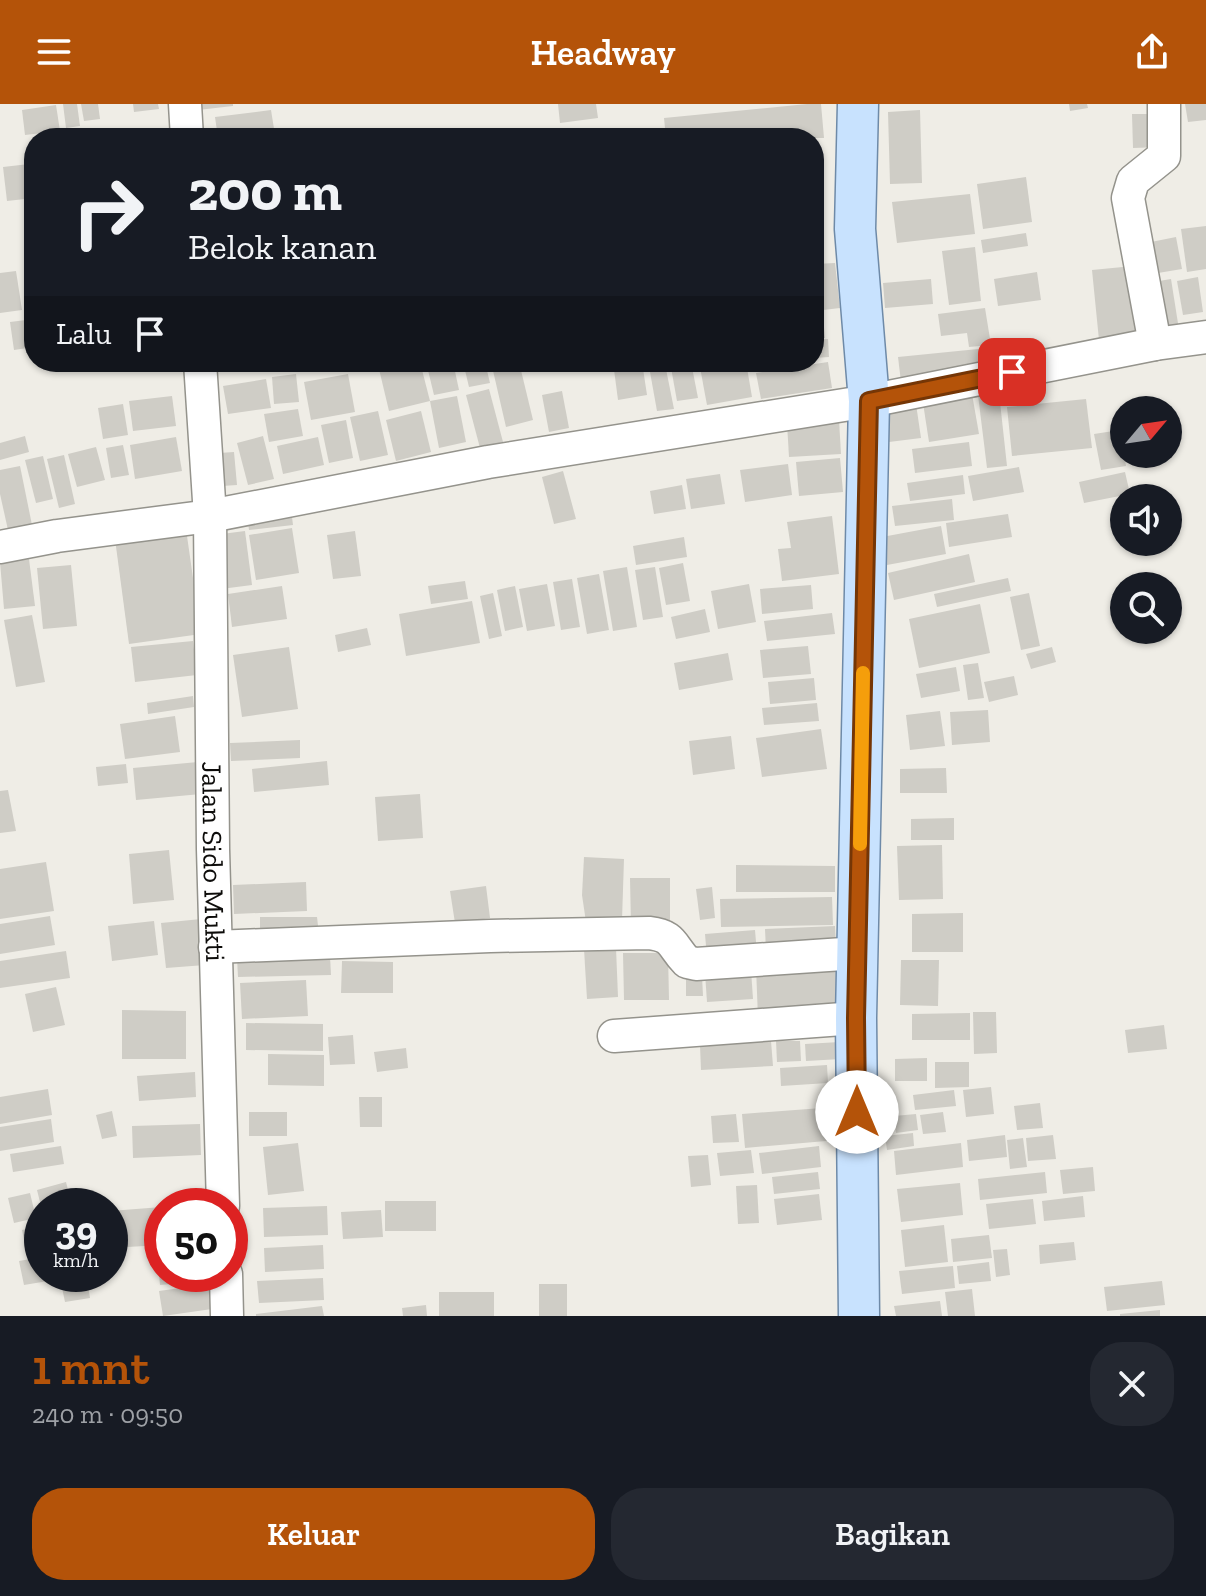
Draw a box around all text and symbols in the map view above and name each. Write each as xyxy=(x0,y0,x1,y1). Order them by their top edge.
icon: menu xyxy=(32,30,76,74)
icon: share xyxy=(1130,30,1174,74)
text: Headway xyxy=(530,31,676,74)
text: 200 m xyxy=(188,157,342,224)
icon: right xyxy=(56,160,160,264)
text: Belok kanan xyxy=(188,225,376,268)
icon: arrive xyxy=(128,312,172,356)
text: Lalu xyxy=(56,316,112,352)
pin xyxy=(978,338,1046,406)
icon: arrive xyxy=(990,350,1034,394)
north arrow xyxy=(1110,396,1182,468)
map controls xyxy=(1110,396,1182,644)
button: sound xyxy=(1110,484,1182,556)
button: search xyxy=(1110,572,1182,644)
street label: Jalan Sido Mukti xyxy=(195,761,232,962)
position arrow xyxy=(815,1070,899,1154)
speed limit sign: 50 xyxy=(144,1188,248,1292)
text: 39 xyxy=(55,1206,97,1254)
text: km/h xyxy=(53,1248,99,1272)
text: 1 mnt xyxy=(32,1339,149,1396)
button: close xyxy=(1090,1342,1174,1426)
text: 240 m · 09:50 xyxy=(32,1398,183,1430)
button: Keluar xyxy=(32,1488,595,1580)
button: Bagikan xyxy=(611,1488,1174,1580)

